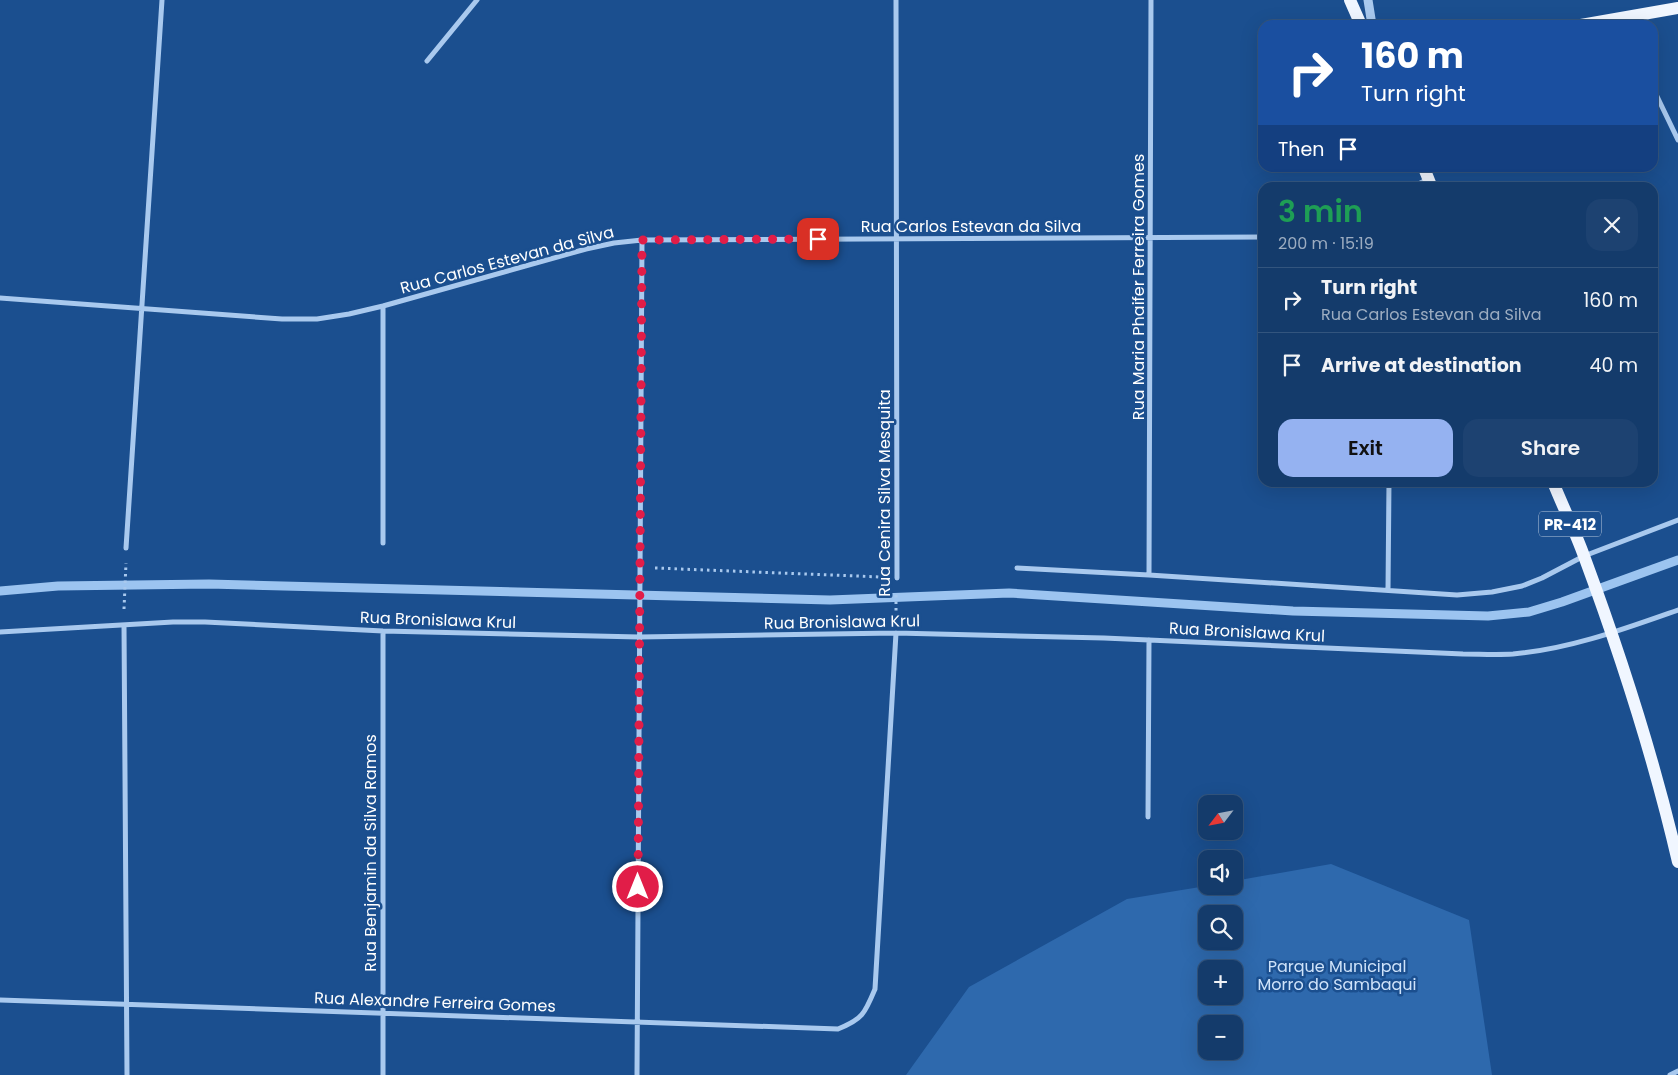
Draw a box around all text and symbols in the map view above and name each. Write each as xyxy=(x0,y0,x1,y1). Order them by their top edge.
text: 160 m xyxy=(1361,31,1464,80)
icon: right xyxy=(1278,40,1343,105)
text: Turn right xyxy=(1361,78,1466,109)
icon: arrive xyxy=(1334,135,1362,163)
text: Then xyxy=(1278,136,1324,163)
street label: Rua Maria Phaifer Ferreira Gomes xyxy=(1127,154,1150,420)
text: 3 min xyxy=(1278,190,1363,233)
button: close xyxy=(1586,199,1638,251)
street label: Rua Carlos Estevan da Silva xyxy=(861,215,1081,238)
pin xyxy=(797,218,839,260)
street label: Rua Carlos Estevan da Silva xyxy=(398,220,616,300)
icon: arrive xyxy=(804,225,832,253)
text: 200 m · 15:19 xyxy=(1278,232,1374,255)
text: Turn right xyxy=(1321,274,1417,301)
icon: right xyxy=(1278,286,1306,314)
text: 160 m xyxy=(1583,287,1638,314)
text: Rua Carlos Estevan da Silva xyxy=(1321,303,1542,326)
icon: arrive xyxy=(1278,351,1306,379)
text: Arrive at destination xyxy=(1321,352,1522,379)
text: 40 m xyxy=(1589,352,1638,379)
street label: Rua Cenira Silva Mesquita xyxy=(873,389,896,597)
button: Exit xyxy=(1278,419,1453,477)
button: Share xyxy=(1463,419,1638,477)
road number: PR-412 xyxy=(1539,512,1601,536)
street label: Rua Bronislawa Krul xyxy=(359,606,517,634)
street label: Rua Bronislawa Krul xyxy=(764,609,920,635)
street label: Rua Bronislawa Krul xyxy=(1168,616,1326,648)
street label: Rua Benjamin da Silva Ramos xyxy=(359,734,382,972)
north arrow xyxy=(1198,795,1242,840)
map controls xyxy=(1198,795,1243,1060)
button: sound xyxy=(1198,850,1243,895)
position arrow xyxy=(611,860,663,912)
button: search xyxy=(1198,905,1243,950)
park label: Parque Municipal Morro do Sambaqui xyxy=(1257,955,1417,996)
button: + xyxy=(1198,960,1243,1005)
street label: Rua Alexandre Ferreira Gomes xyxy=(314,986,556,1018)
button: − xyxy=(1198,1015,1243,1060)

